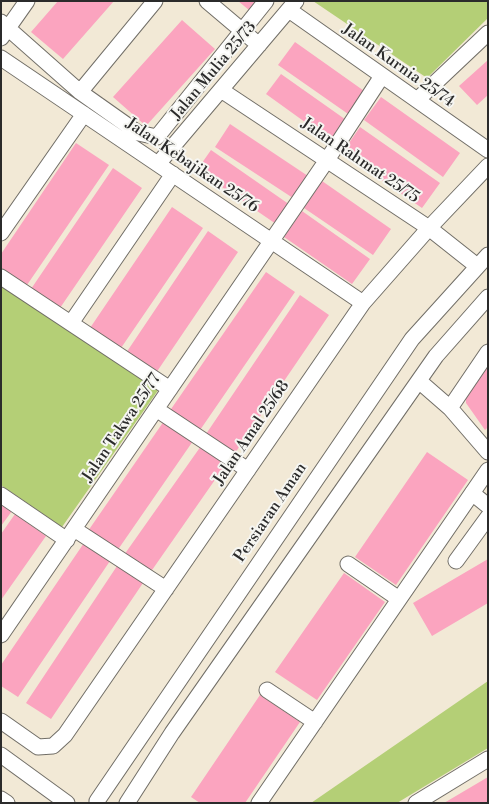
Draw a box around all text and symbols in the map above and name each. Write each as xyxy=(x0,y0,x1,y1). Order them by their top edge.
street label: Jalan Mulia 25/73 xyxy=(167,18,261,124)
street label: Jalan Kurnia 25/74 xyxy=(338,20,458,112)
street label: Jalan Kebajikan 25/76 xyxy=(122,114,262,218)
street label: Jalan Rahmat 25/75 xyxy=(297,114,423,208)
street label: Jalan Takwa 25/77 xyxy=(79,370,165,486)
street label: Jalan Amal 25/68 xyxy=(210,377,294,489)
street label: Persiaran Aman xyxy=(231,460,311,566)

